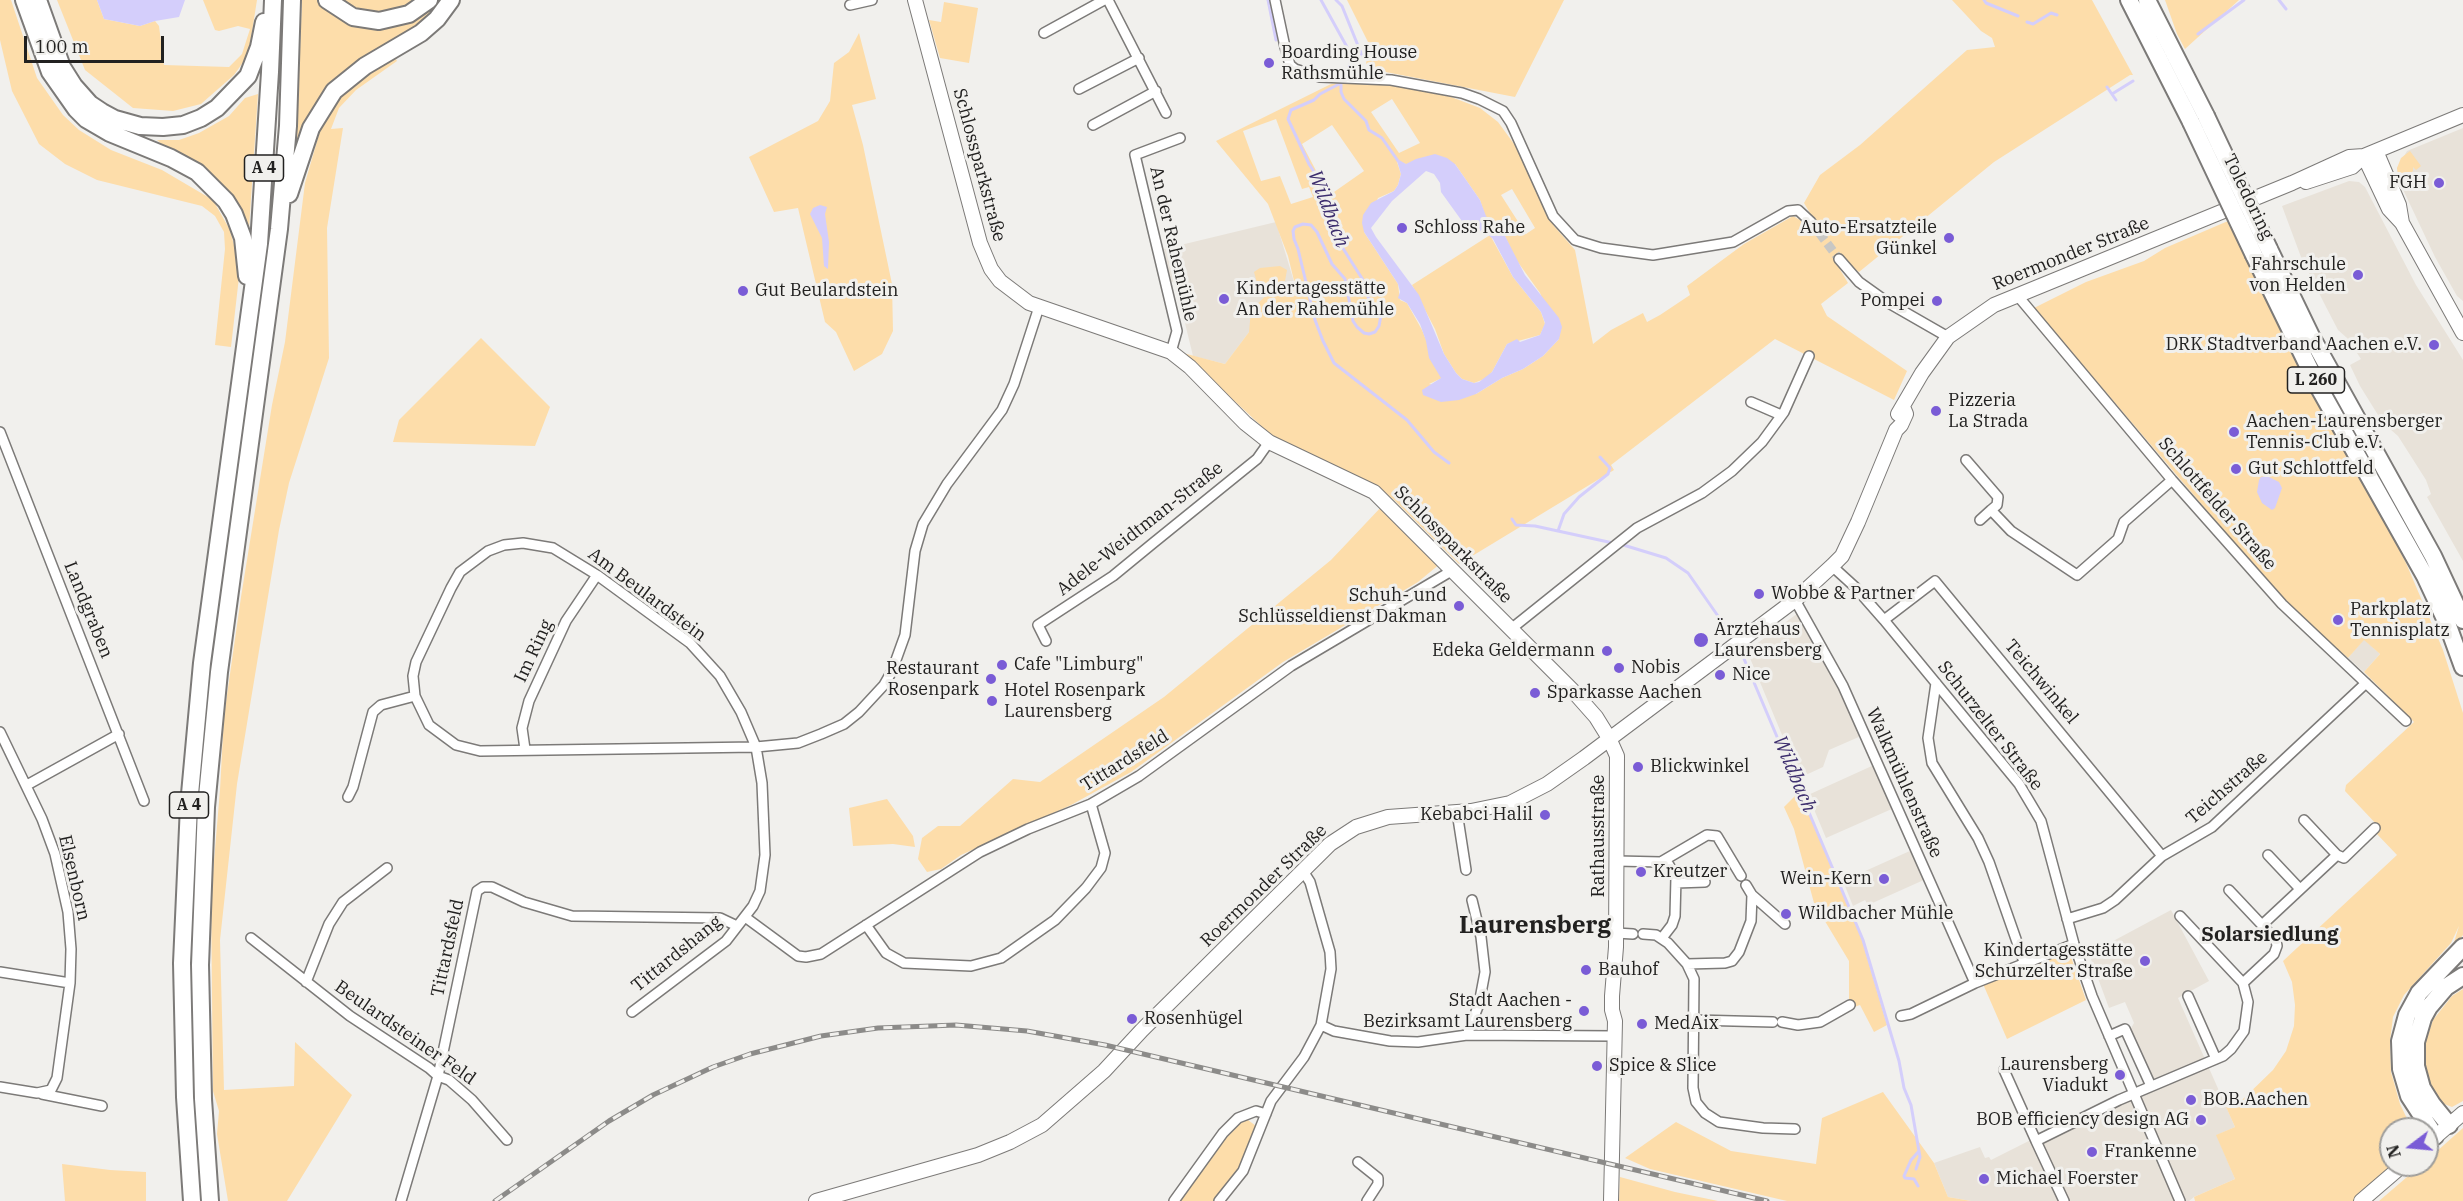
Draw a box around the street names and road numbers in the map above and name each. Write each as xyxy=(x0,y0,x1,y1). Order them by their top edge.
street label: Schlossparkstraße xyxy=(948,86,1010,244)
street label: Toledoring xyxy=(2218,151,2278,243)
road number: A 4 xyxy=(244,155,284,181)
street label: An der Rahemühle xyxy=(1145,165,1201,323)
street label: Roermonder Straße xyxy=(1989,213,2153,295)
road number: L 260 xyxy=(2288,367,2344,393)
street label: Schlottfelder Straße xyxy=(2153,433,2281,575)
street label: Adele-Weidtman-Straße xyxy=(1053,457,1227,601)
street label: Schlossparkstraße xyxy=(1390,482,1516,608)
street label: Am Beulardstein xyxy=(584,543,710,647)
street label: Landgraben xyxy=(59,558,117,662)
street label: Im Ring xyxy=(510,616,558,686)
street label: Teichwinkel xyxy=(2000,636,2082,728)
street label: Schurzelter Straße xyxy=(1933,657,2047,795)
street label: Walkmühlenstraße xyxy=(1861,705,1947,861)
street label: Tittardsfeld xyxy=(1077,726,1173,796)
street label: Teichstraße xyxy=(2182,747,2272,829)
street label: Rathausstraße xyxy=(1588,775,1610,897)
road number: A 4 xyxy=(170,792,208,818)
street label: Roermonder Straße xyxy=(1196,820,1332,952)
street label: Elsenborn xyxy=(54,833,94,923)
street label: Tittardsfeld xyxy=(427,897,469,999)
street label: Tittardshang xyxy=(628,911,726,997)
street label: Beulardsteiner Feld xyxy=(330,976,480,1090)

